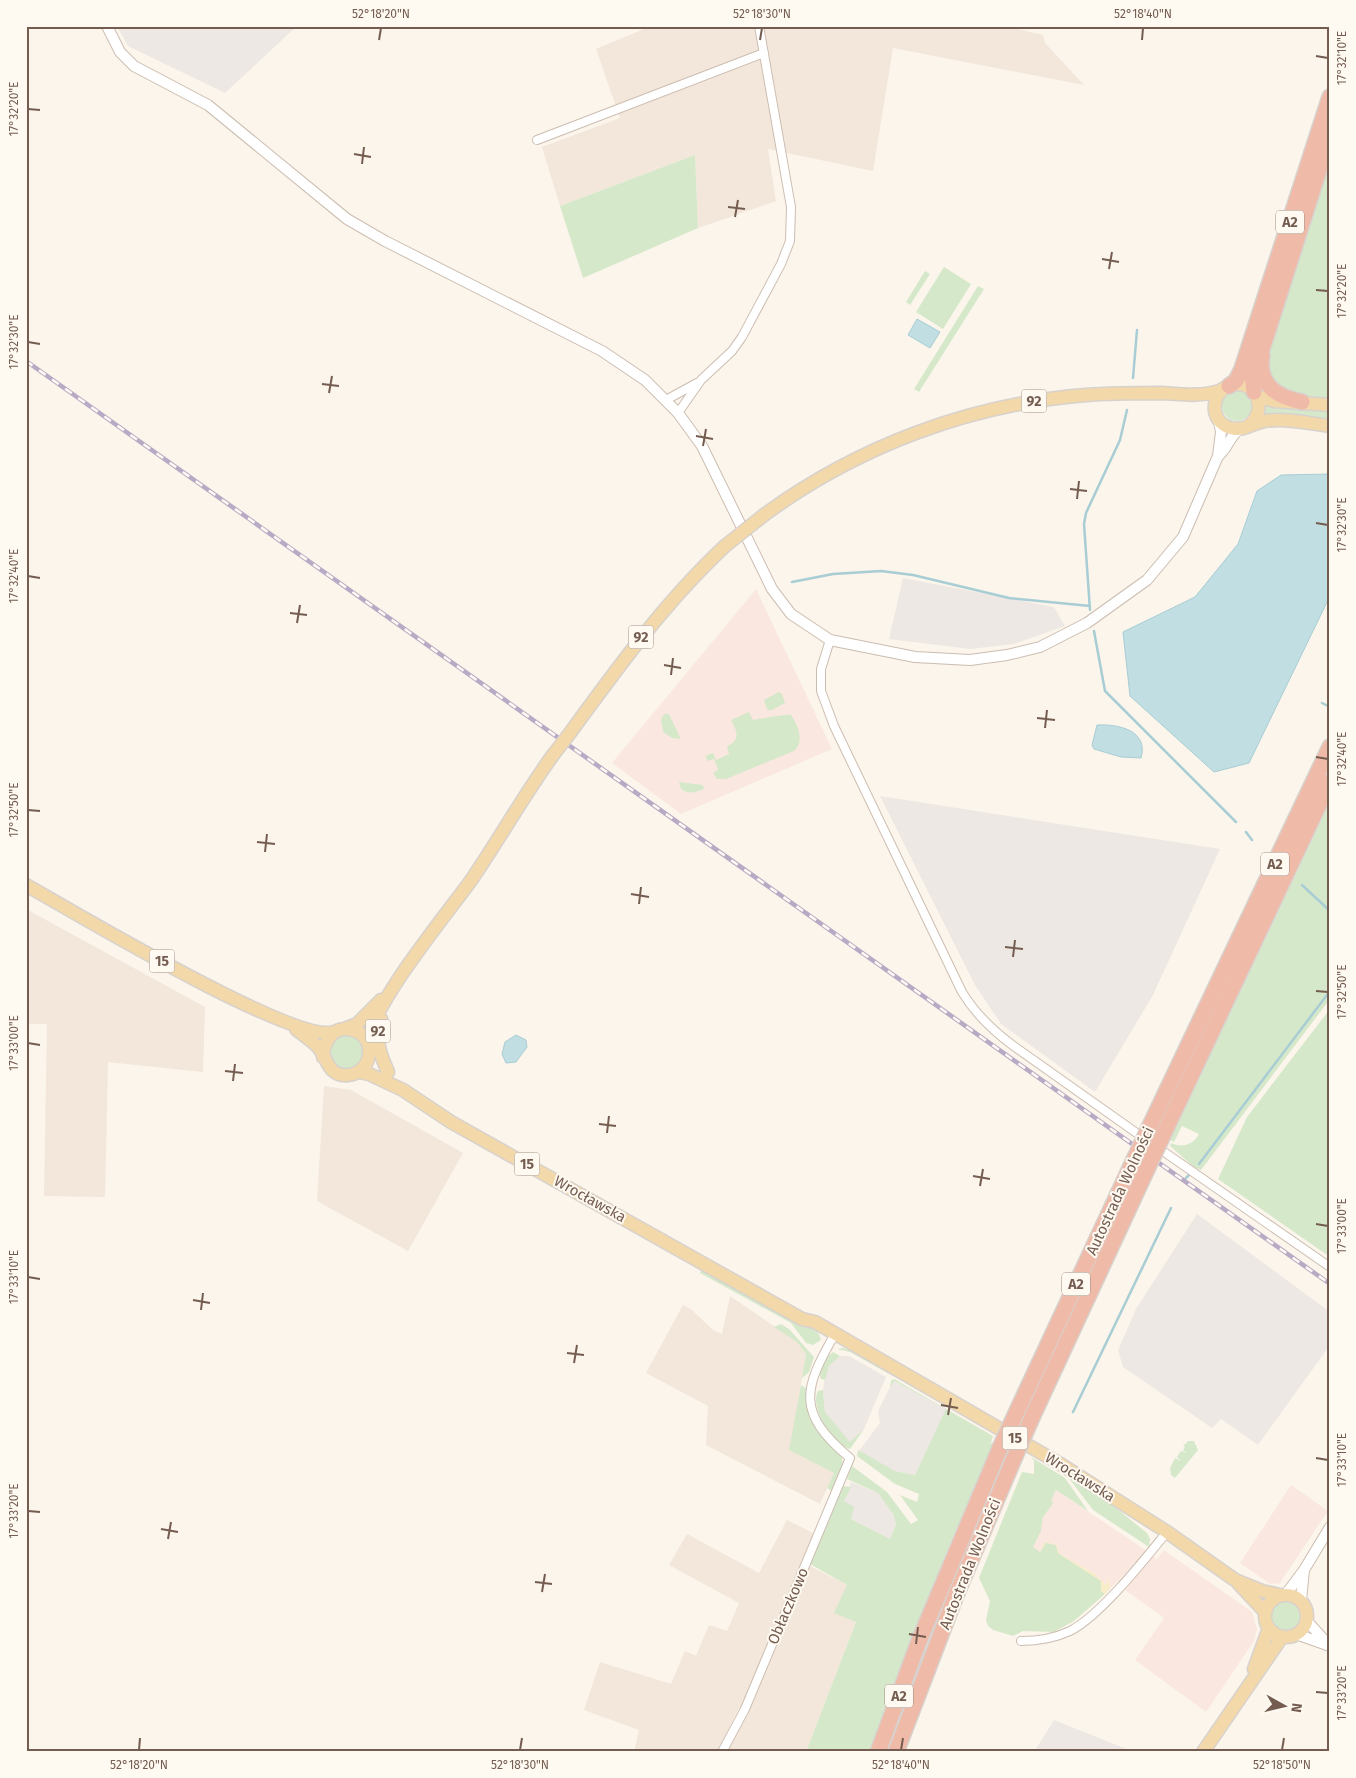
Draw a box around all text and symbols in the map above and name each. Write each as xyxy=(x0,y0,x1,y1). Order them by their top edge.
text: 52°18'20"N xyxy=(352,7,410,21)
text: 52°18'30"N xyxy=(733,7,791,21)
text: 52°18'40"N xyxy=(1114,7,1172,21)
text: 17°32'10"E xyxy=(1335,31,1349,85)
text: 17°32'20"E xyxy=(7,81,21,137)
road number: A2 xyxy=(1276,210,1304,233)
text: 17°32'20"E xyxy=(1335,263,1349,319)
text: 17°32'30"E xyxy=(7,314,21,370)
road number: 92 xyxy=(1022,390,1046,412)
text: 17°32'30"E xyxy=(1335,497,1349,553)
text: 17°32'40"E xyxy=(7,548,21,604)
road number: 92 xyxy=(628,626,654,649)
text: 17°32'40"E xyxy=(1335,731,1349,787)
text: 17°32'50"E xyxy=(7,782,21,838)
road number: A2 xyxy=(1261,852,1289,876)
road number: 15 xyxy=(150,949,174,972)
text: 17°32'50"E xyxy=(1335,964,1349,1020)
text: 17°33'00"E xyxy=(7,1015,21,1071)
road number: 92 xyxy=(366,1019,390,1042)
street label: Autostrada Wolności xyxy=(1082,1124,1158,1258)
road number: 15 xyxy=(514,1152,540,1176)
street label: Wrocławska xyxy=(551,1172,629,1226)
text: 17°33'00"E xyxy=(1335,1198,1349,1254)
text: 17°33'10"E xyxy=(7,1250,21,1304)
road number: A2 xyxy=(1062,1272,1090,1296)
road number: 15 xyxy=(1002,1426,1028,1450)
text: 17°33'10"E xyxy=(1335,1433,1349,1487)
street label: Wrocławska xyxy=(1042,1448,1118,1506)
text: 17°33'20"E xyxy=(7,1483,21,1539)
street label: Autostrada Wolności xyxy=(936,1496,1004,1632)
street label: Obłaczkowo xyxy=(764,1565,812,1647)
text: 17°33'20"E xyxy=(1335,1665,1349,1721)
north arrow xyxy=(1258,1680,1308,1730)
road number: A2 xyxy=(885,1684,913,1708)
text: N xyxy=(1287,1702,1305,1714)
text: 52°18'20"N xyxy=(110,1758,168,1772)
text: 52°18'30"N xyxy=(491,1758,549,1772)
text: 52°18'40"N xyxy=(872,1758,930,1772)
text: 52°18'50"N xyxy=(1253,1758,1311,1772)

